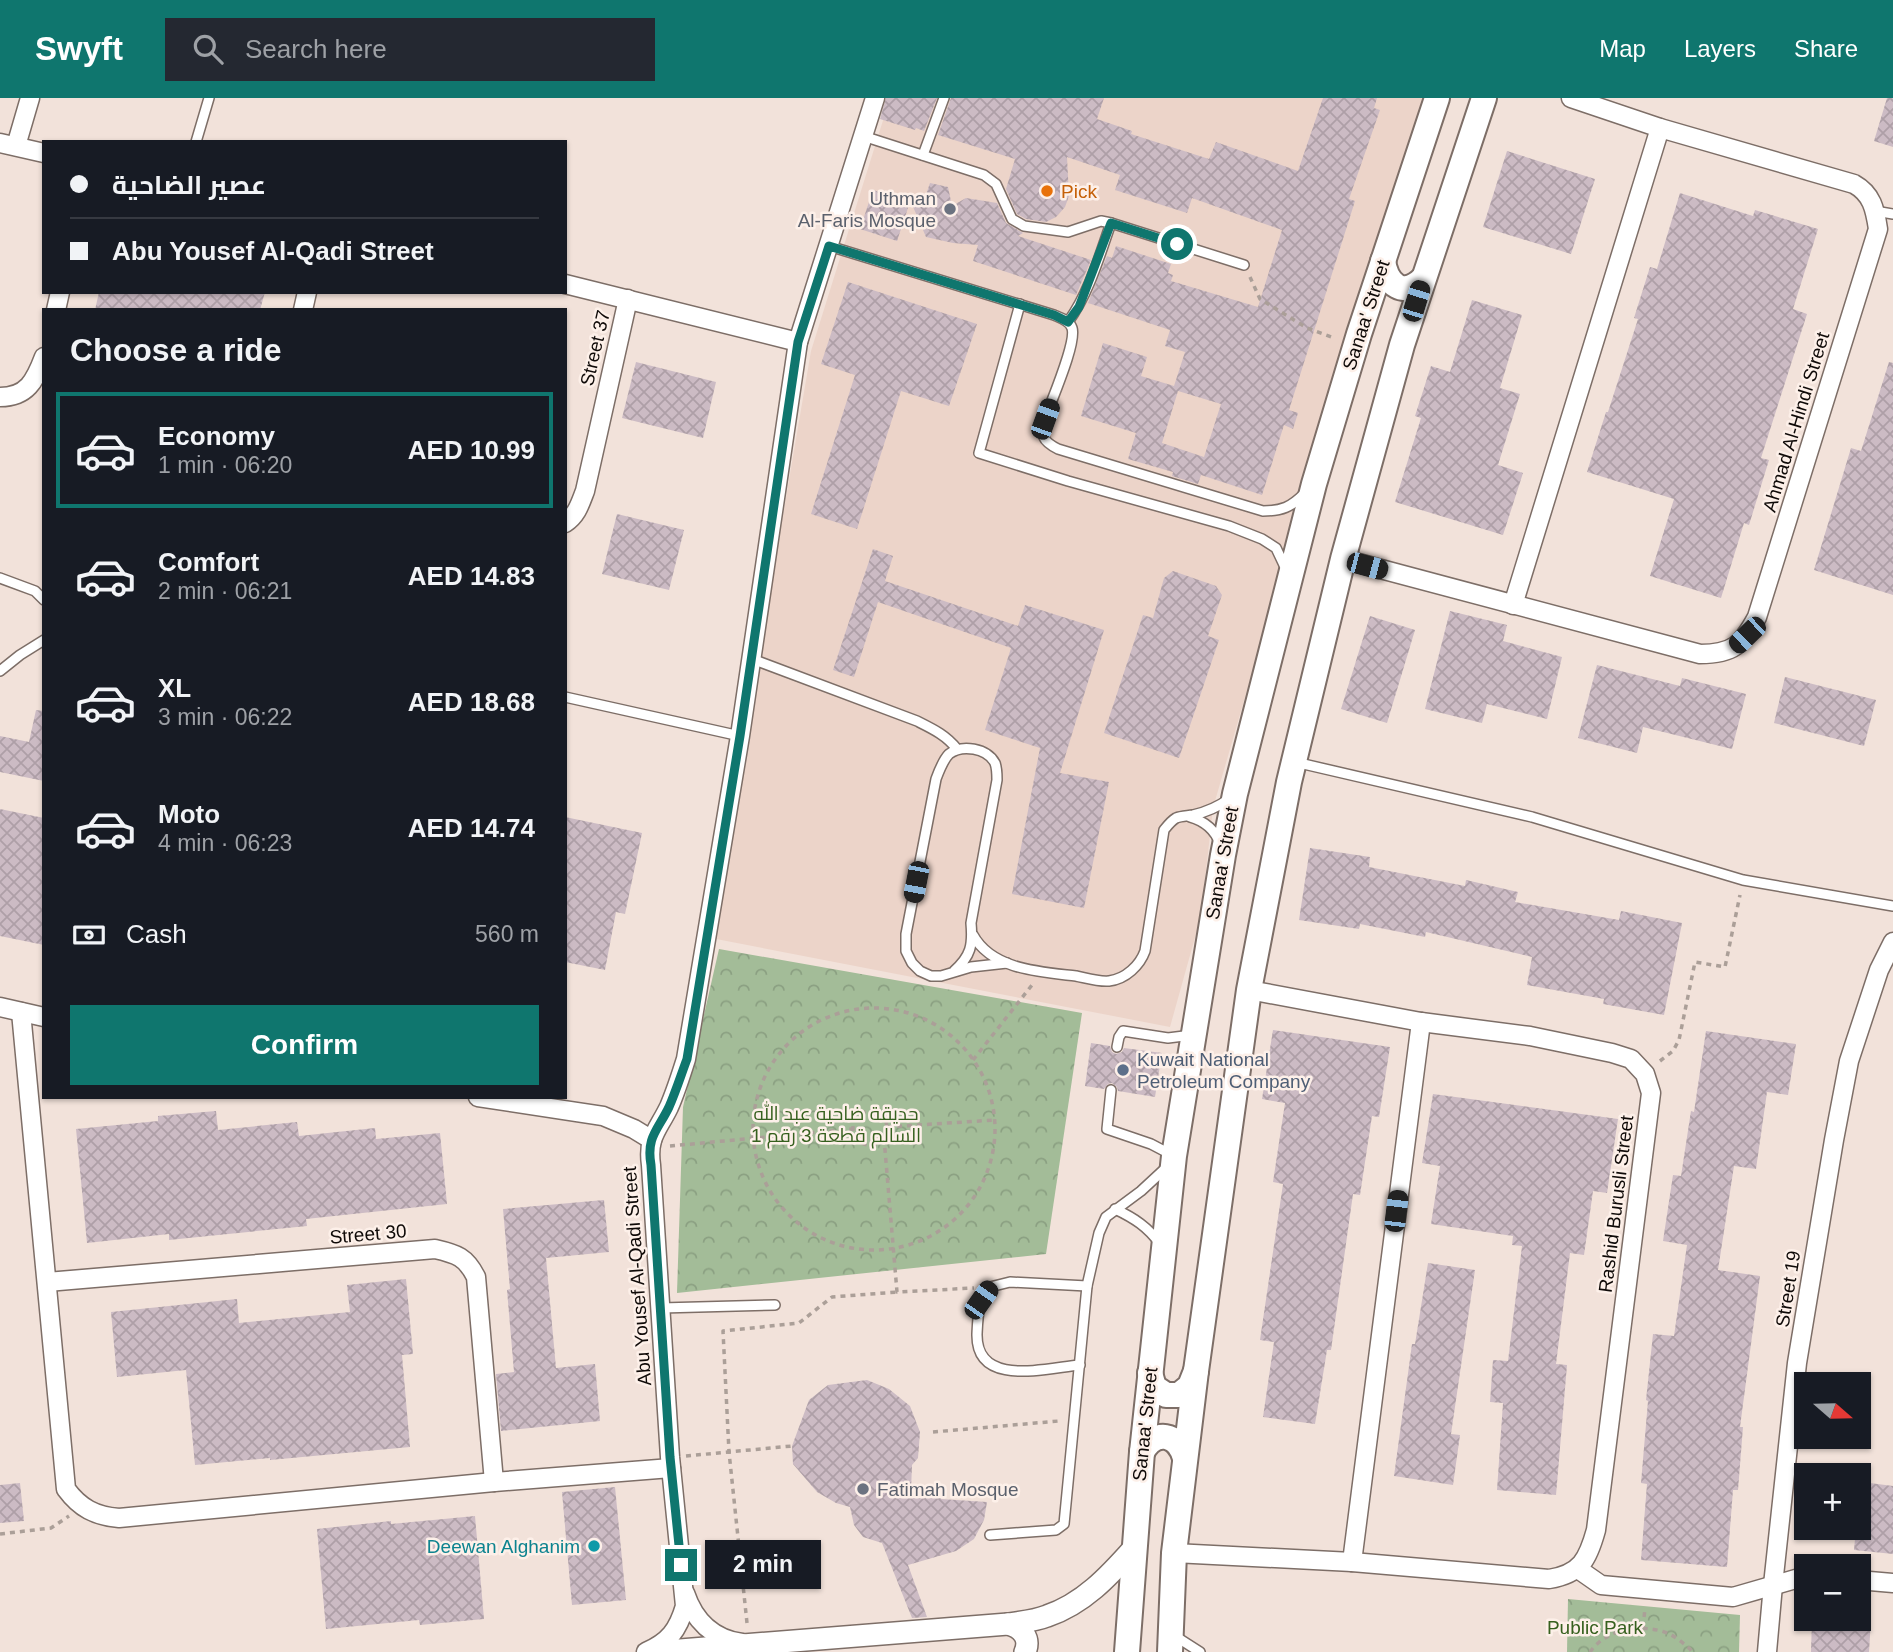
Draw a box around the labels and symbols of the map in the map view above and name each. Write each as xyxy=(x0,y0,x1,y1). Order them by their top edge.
place label: Pick xyxy=(1061,181,1097,202)
marker: Pick xyxy=(1039,183,1055,199)
place label: Uthman Al-Faris Mosque xyxy=(798,188,936,231)
marker: Uthman Al-Faris Mosque xyxy=(942,201,958,217)
route start xyxy=(1161,228,1193,260)
street label: Sanaa' Street xyxy=(1338,257,1394,373)
car xyxy=(1400,278,1433,324)
street label: Street 37 xyxy=(576,308,614,388)
street label: Ahmad Al-Hindi Street xyxy=(1759,329,1834,514)
car xyxy=(1028,396,1063,442)
car xyxy=(1344,550,1391,582)
car xyxy=(1725,613,1770,657)
street label: Sanaa' Street xyxy=(1202,804,1242,921)
car xyxy=(902,859,931,905)
place label: Kuwait National Petroleum Company xyxy=(1137,1049,1311,1092)
marker: Kuwait National Petroleum Company xyxy=(1115,1062,1131,1078)
park label: حديقة ضاحية عبد الله السالم قطعة 3 رقم 1 xyxy=(751,1101,921,1149)
street label: Rashid Burusli Street xyxy=(1595,1113,1637,1294)
street label: Abu Yousef Al-Qadi Street xyxy=(619,1165,655,1386)
car xyxy=(1384,1189,1409,1233)
street label: Street 30 xyxy=(329,1220,407,1248)
street label: Street 19 xyxy=(1772,1249,1804,1329)
car xyxy=(961,1277,1002,1323)
street label: Sanaa' Street xyxy=(1129,1365,1162,1482)
north arrow xyxy=(1794,1372,1871,1449)
place label: Fatimah Mosque xyxy=(877,1479,1019,1500)
marker: Fatimah Mosque xyxy=(855,1481,871,1497)
place label: Deewan Alghanim xyxy=(427,1536,580,1557)
marker: Deewan Alghanim xyxy=(586,1538,602,1554)
callout: 2 min xyxy=(706,1540,821,1590)
route end xyxy=(665,1549,697,1581)
park label: Public Park xyxy=(1547,1617,1644,1638)

